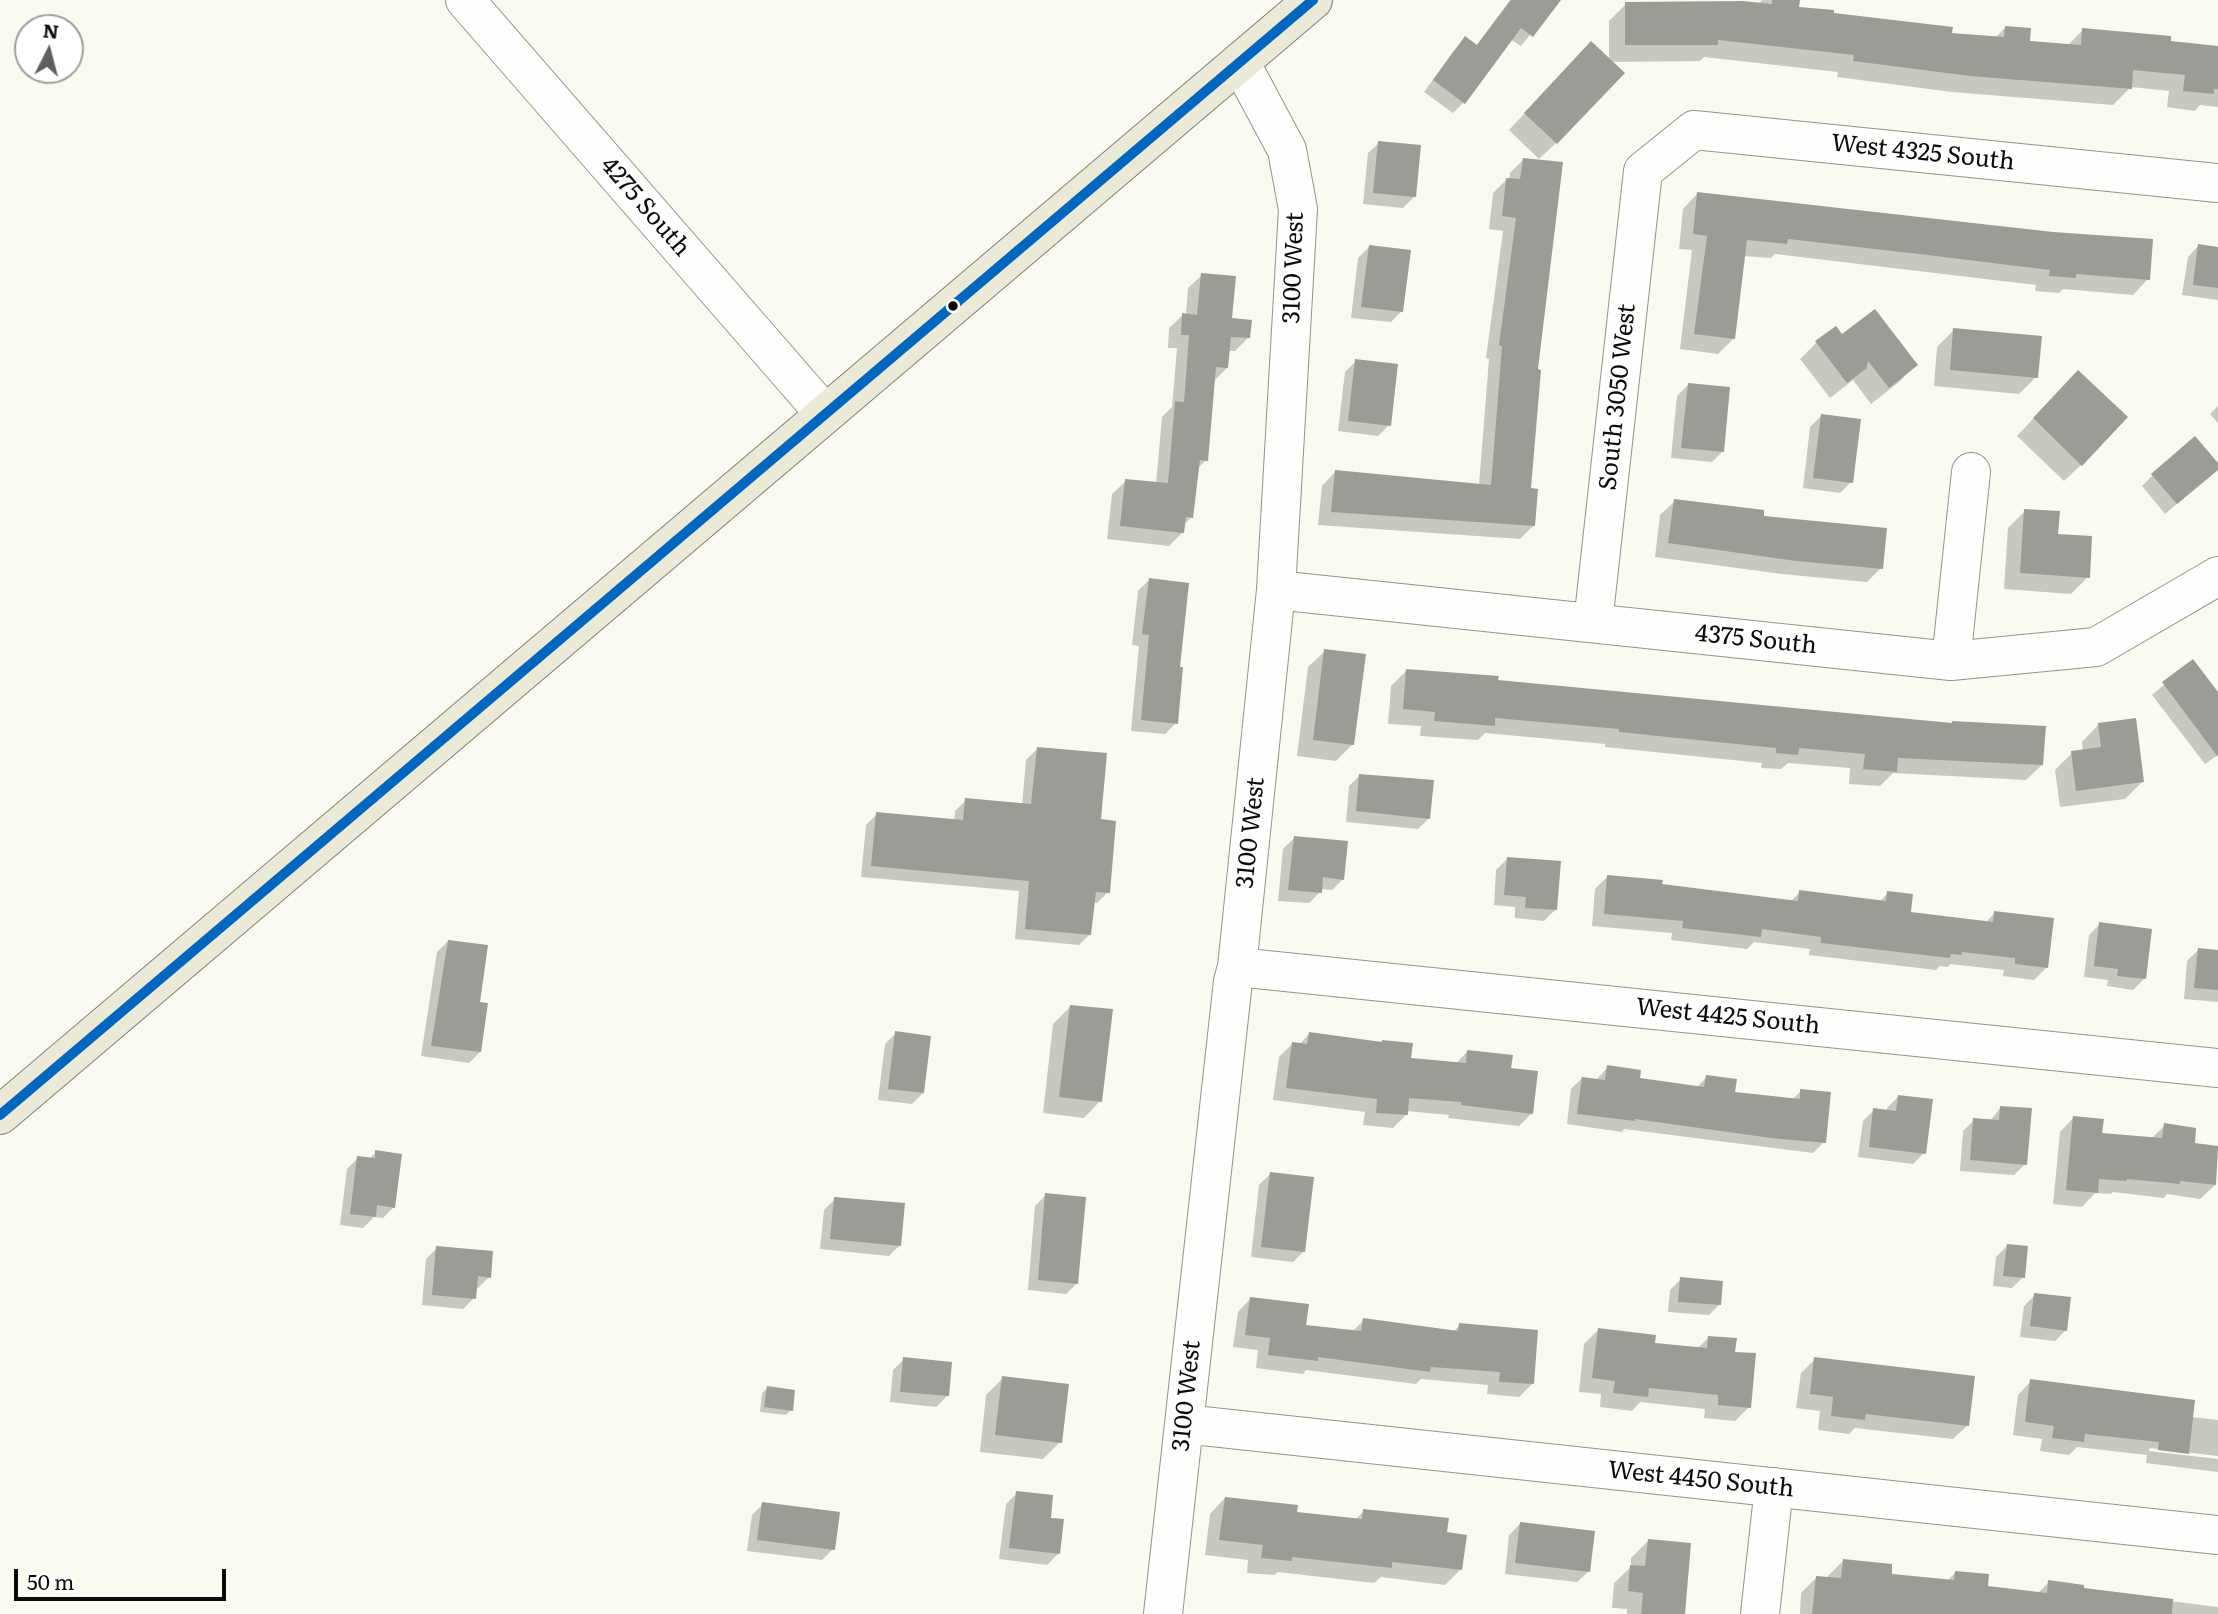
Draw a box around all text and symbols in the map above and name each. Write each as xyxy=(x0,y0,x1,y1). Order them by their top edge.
north arrow xyxy=(14,14,84,84)
text: N xyxy=(42,15,60,45)
street label: West 4325 South xyxy=(1830,129,2016,177)
street label: 4275 South xyxy=(594,151,696,263)
street label: 3100 West xyxy=(1278,212,1310,324)
unlabelled marker xyxy=(946,299,960,313)
street label: South 3050 West xyxy=(1594,302,1642,492)
street label: 4375 South xyxy=(1694,619,1818,661)
street label: 3100 West xyxy=(1231,776,1271,890)
street label: West 4425 South xyxy=(1634,993,1822,1041)
street label: 3100 West xyxy=(1167,1339,1207,1453)
street label: West 4450 South xyxy=(1607,1456,1795,1504)
scale bar xyxy=(18,1554,229,1598)
text: 50 m xyxy=(27,1565,74,1596)

